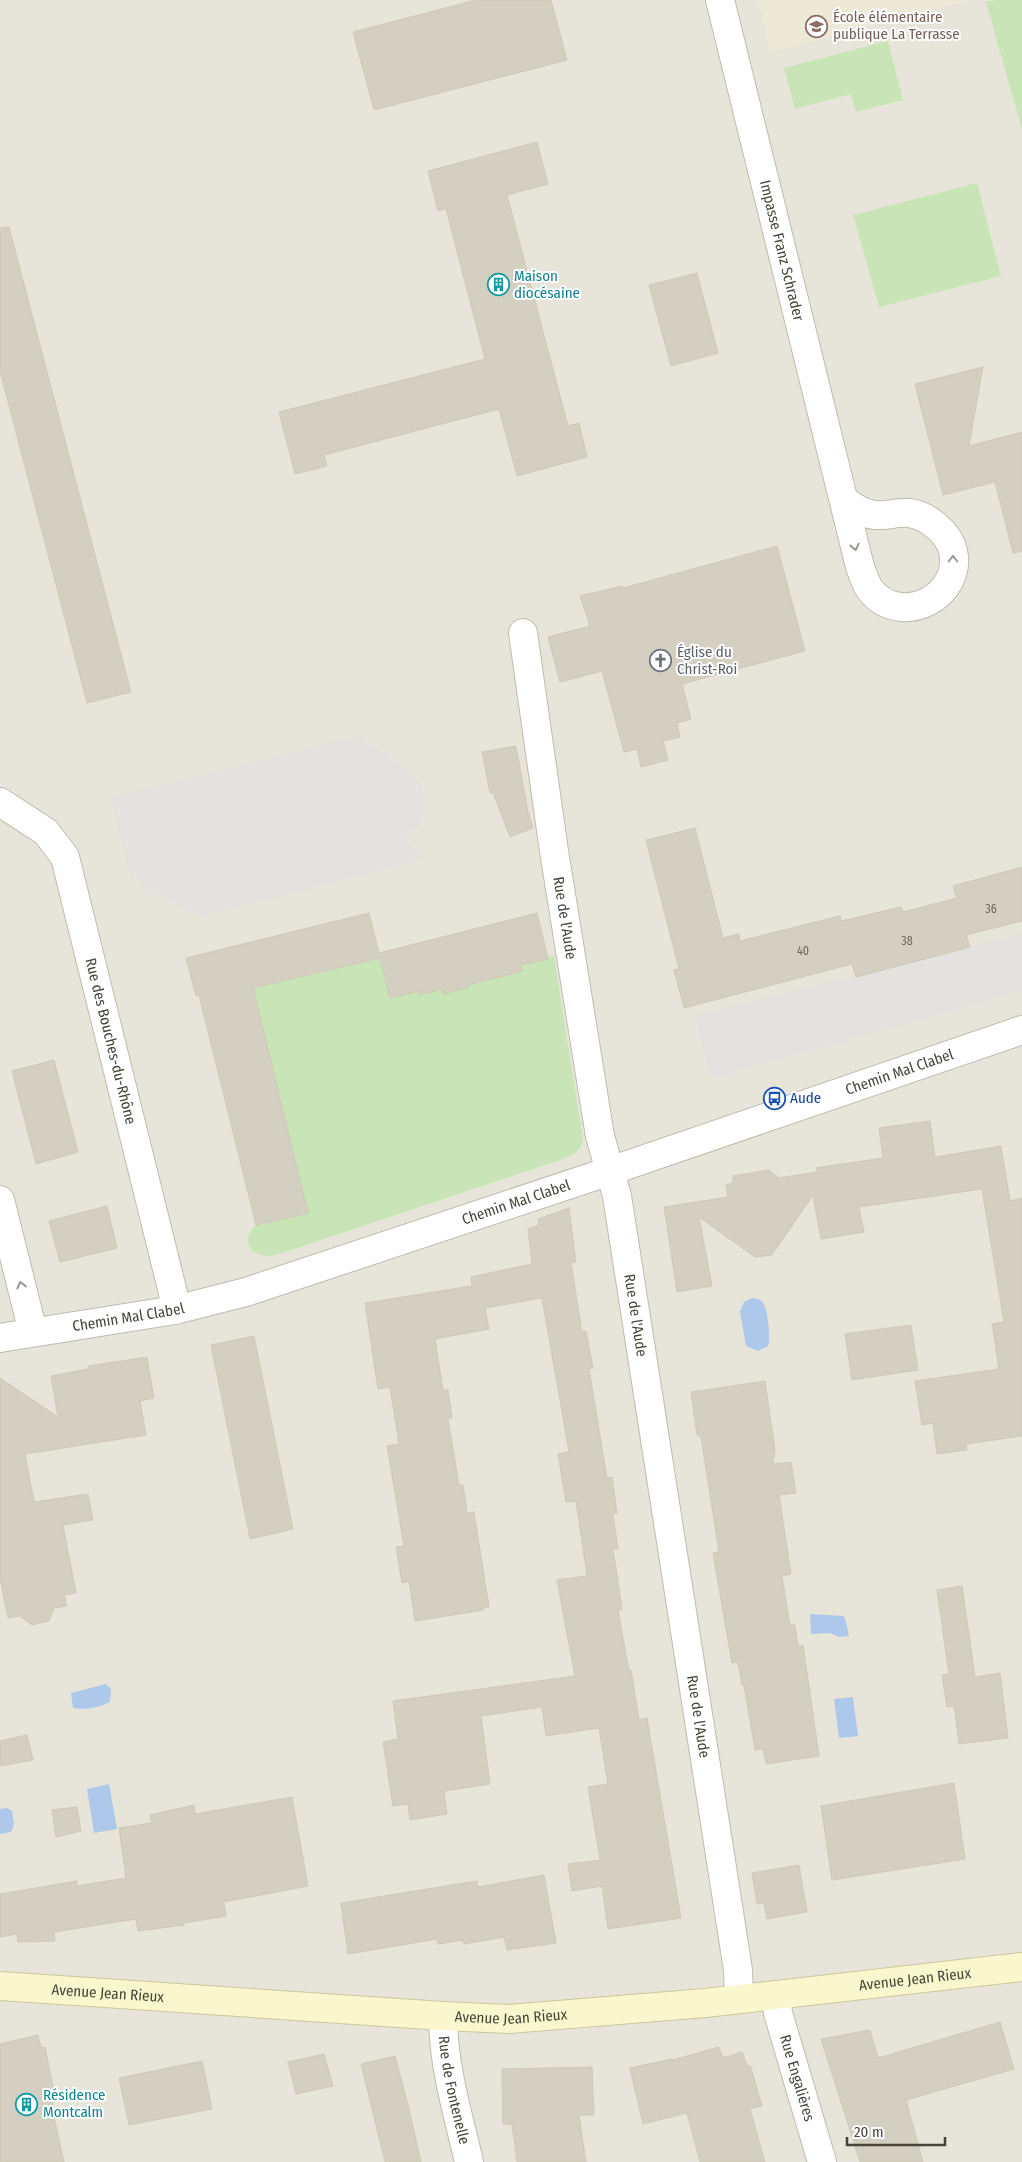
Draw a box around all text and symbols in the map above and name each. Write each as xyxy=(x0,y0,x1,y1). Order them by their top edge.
place label: École élémentaire publique La Terrasse xyxy=(833,8,960,43)
school or university icon: École élémentaire publique La Terrasse xyxy=(805,14,829,38)
street label: Impasse Franz Schrader xyxy=(756,178,808,323)
place label: Maison diocésaine xyxy=(514,267,580,302)
building icon: Maison diocésaine xyxy=(486,273,510,297)
one-way arrow xyxy=(849,543,860,552)
one-way arrow xyxy=(948,555,958,562)
place label: Église du Christ-Roi xyxy=(677,643,737,678)
church icon: Église du Christ-Roi xyxy=(649,649,673,673)
street label: Rue de l'Aude xyxy=(549,875,580,961)
house number: 36 xyxy=(985,902,997,916)
house number: 38 xyxy=(901,934,913,948)
house number: 40 xyxy=(797,944,809,958)
street label: Rue des Bouches-du-Rhône xyxy=(81,956,140,1126)
street label: Chemin Mal Clabel xyxy=(843,1045,956,1099)
bus stop icon: Aude xyxy=(762,1086,786,1110)
place label: Aude xyxy=(790,1089,821,1107)
street label: Chemin Mal Clabel xyxy=(460,1176,573,1229)
street label: Rue de l'Aude xyxy=(620,1273,651,1358)
one-way arrow xyxy=(16,1280,27,1289)
street label: Chemin Mal Clabel xyxy=(71,1299,186,1335)
street label: Rue de l'Aude xyxy=(683,1674,714,1759)
street label: Avenue Jean Rieux xyxy=(858,1964,972,1994)
street label: Avenue Jean Rieux xyxy=(51,1981,165,2006)
street label: Avenue Jean Rieux xyxy=(454,2005,568,2028)
street label: Rue Engalières xyxy=(776,2033,819,2124)
street label: Rue de Fontenelle xyxy=(435,2035,474,2146)
place label: Résidence Montcalm xyxy=(43,2086,105,2121)
building icon: Résidence Montcalm xyxy=(15,2092,39,2116)
scale bar xyxy=(847,2114,944,2146)
text: 20 m xyxy=(854,2123,884,2141)

